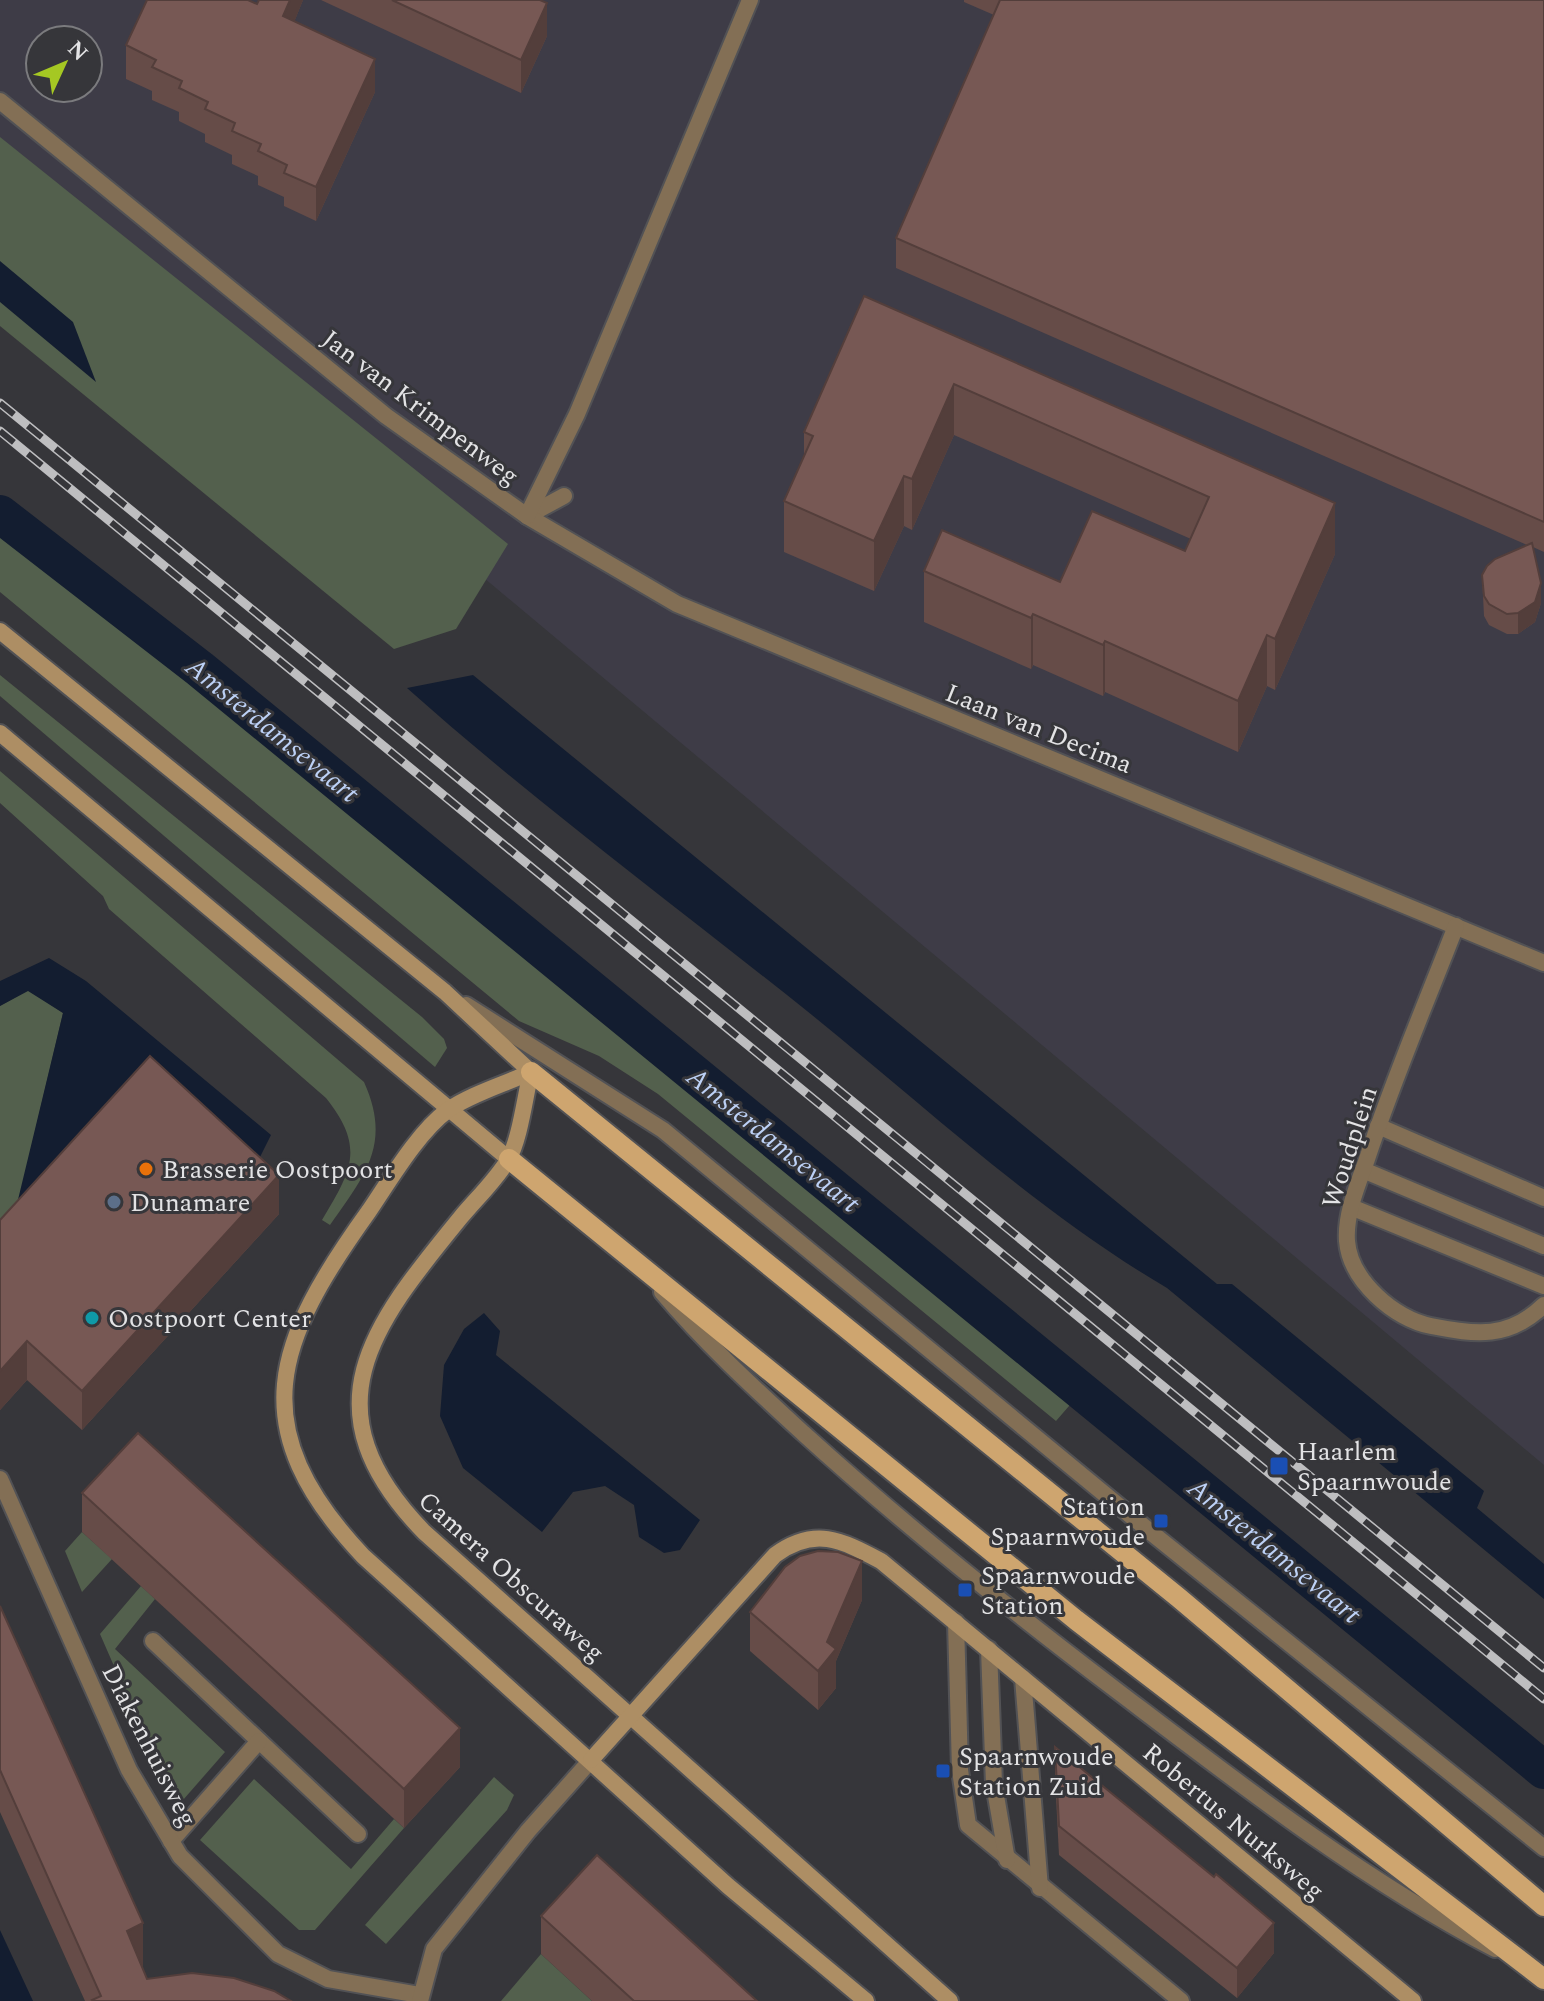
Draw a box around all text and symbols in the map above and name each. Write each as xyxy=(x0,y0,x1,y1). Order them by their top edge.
north arrow xyxy=(24,24,104,104)
text: N xyxy=(59,33,95,69)
street label: Jan van Krimpenweg xyxy=(313,320,528,496)
water label: Amsterdamsevaart xyxy=(175,646,369,815)
street label: Laan van Decima xyxy=(939,673,1138,785)
water label: Amsterdamsevaart xyxy=(676,1056,870,1225)
street label: Woudplein xyxy=(1311,1081,1389,1214)
place label: Brasserie Oostpoort xyxy=(162,1150,393,1190)
marker: Brasserie Oostpoort xyxy=(137,1160,155,1178)
place label: Dunamare xyxy=(130,1183,250,1223)
marker: Dunamare xyxy=(105,1193,123,1211)
place label: Oostpoort Center xyxy=(108,1299,311,1339)
marker: Oostpoort Center xyxy=(83,1309,101,1327)
place label: Haarlem Spaarnwoude xyxy=(1297,1432,1452,1502)
marker: Haarlem Spaarnwoude xyxy=(1268,1455,1290,1477)
water label: Amsterdamsevaart xyxy=(1177,1467,1371,1636)
street label: Camera Obscuraweg xyxy=(409,1482,614,1672)
place label: Station Spaarnwoude xyxy=(990,1487,1145,1557)
marker: Station Spaarnwoude xyxy=(1152,1512,1170,1530)
place label: Spaarnwoude Station xyxy=(981,1556,1136,1626)
marker: Spaarnwoude Station xyxy=(956,1581,974,1599)
street label: Diakenhuisweg xyxy=(91,1657,207,1834)
street label: Robertus Nurksweg xyxy=(1133,1733,1333,1910)
place label: Spaarnwoude Station Zuid xyxy=(959,1737,1114,1807)
marker: Spaarnwoude Station Zuid xyxy=(934,1762,952,1780)

